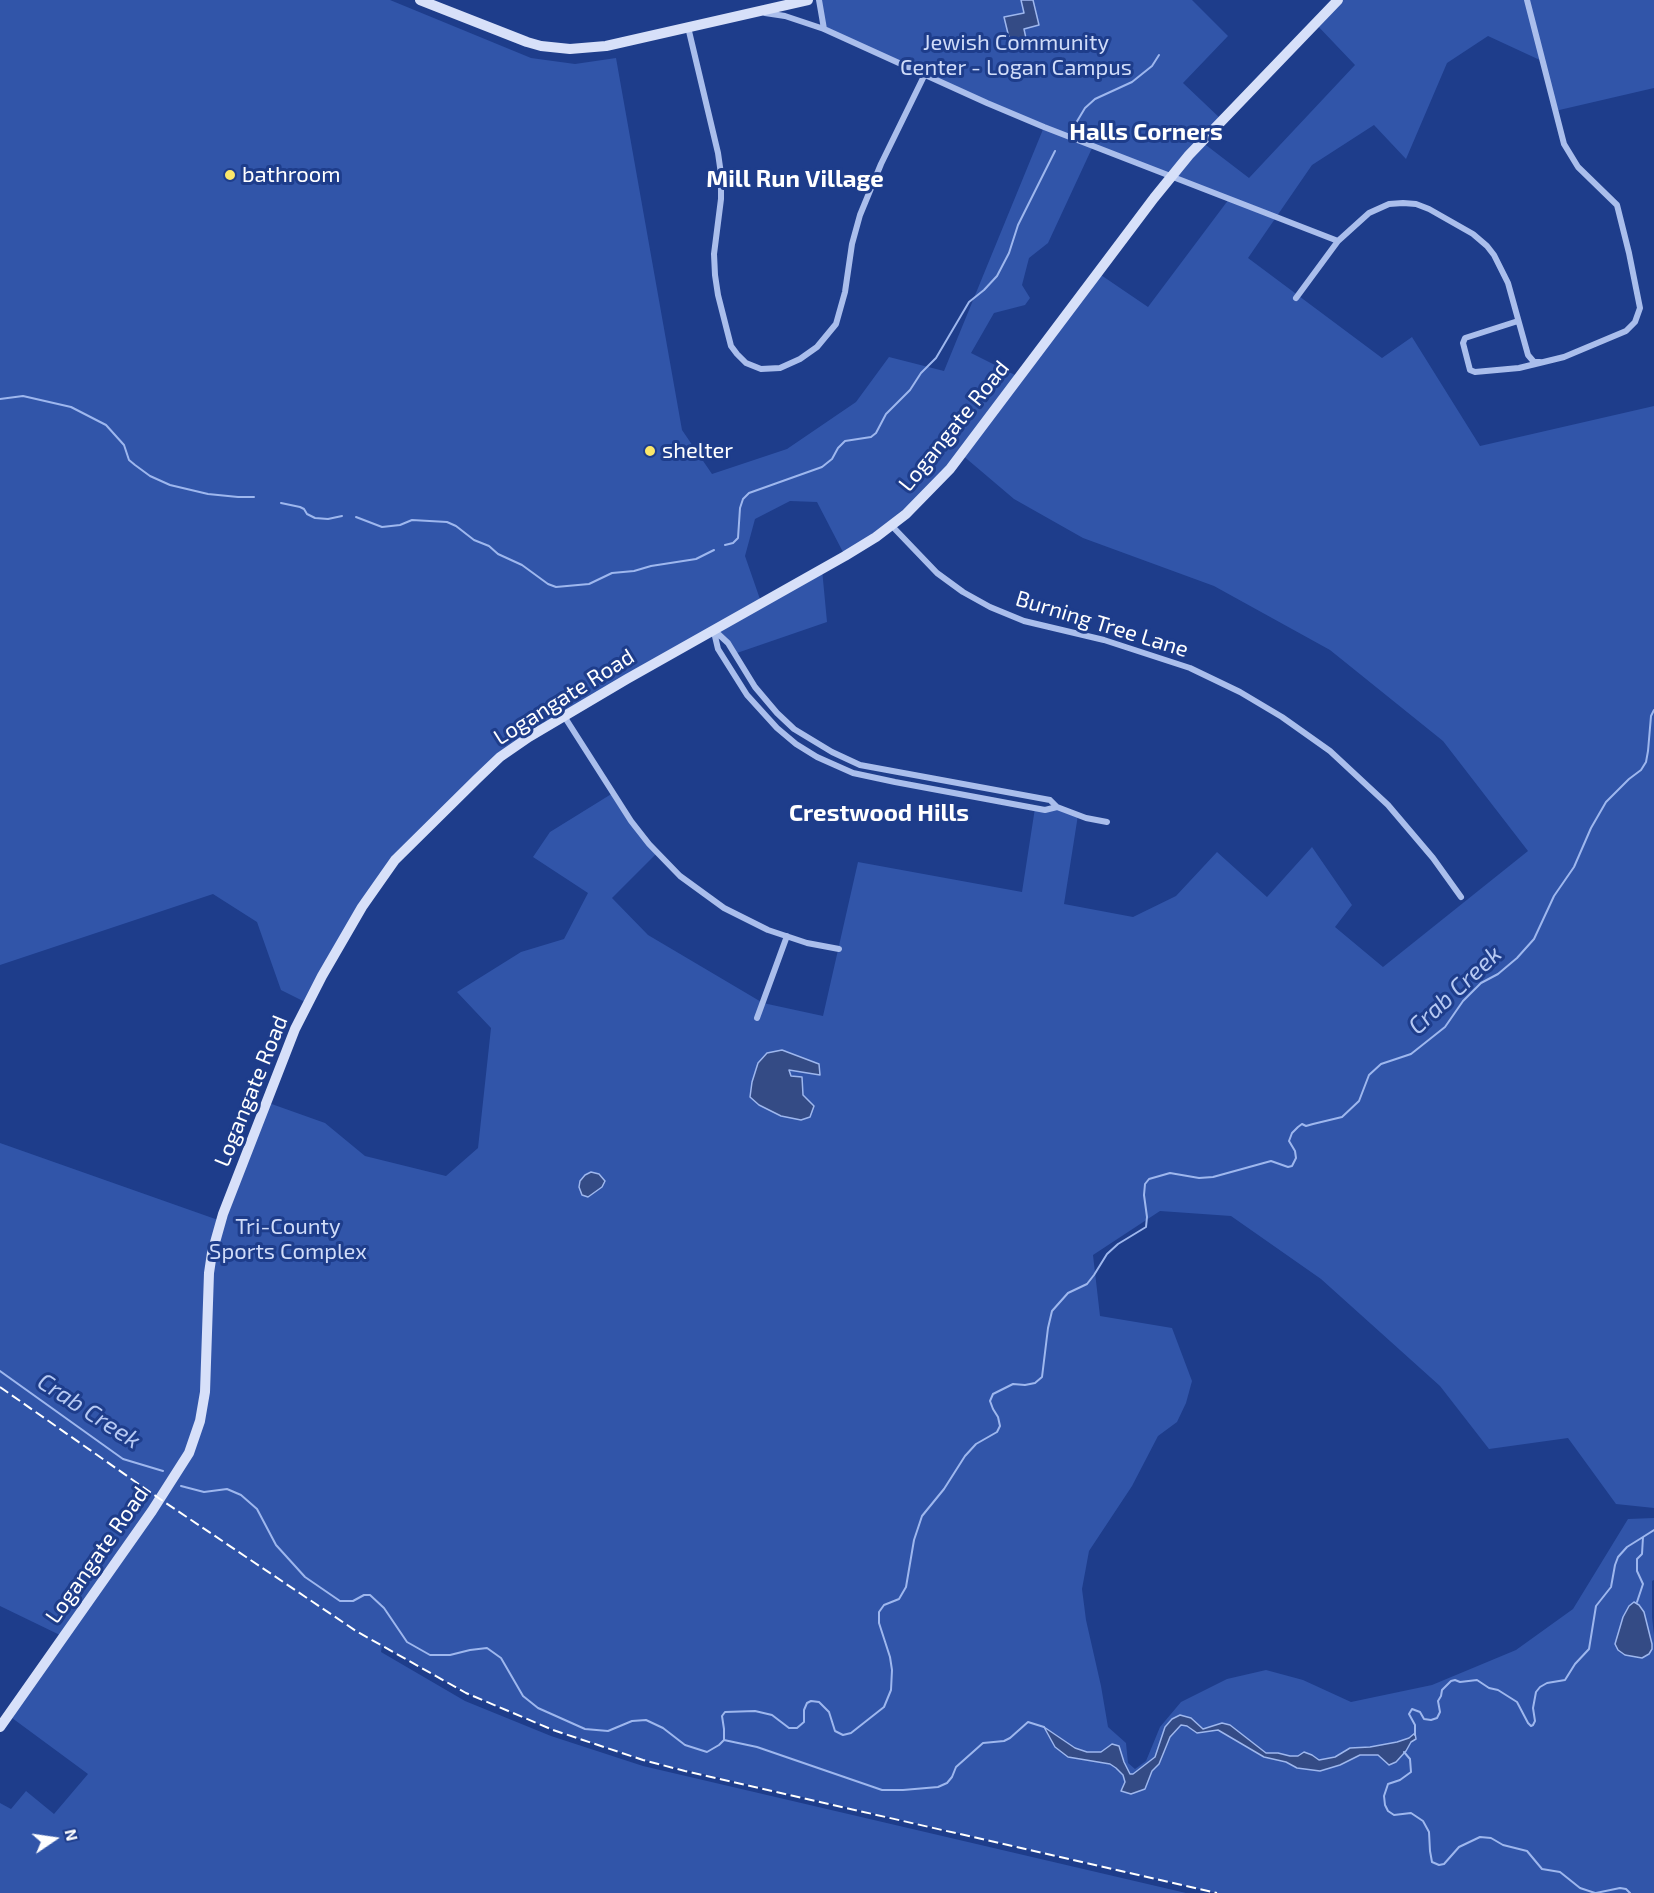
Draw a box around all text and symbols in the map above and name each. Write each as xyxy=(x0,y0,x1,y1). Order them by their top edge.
park label: Jewish Community Center - Logan Campus xyxy=(900,30,1132,82)
district label: Halls Corners xyxy=(1069,118,1223,146)
place label: bathroom xyxy=(242,162,341,188)
district label: Mill Run Village xyxy=(706,165,884,193)
marker: bathroom xyxy=(223,168,237,182)
street label: Logangate Road xyxy=(893,355,1015,497)
place label: shelter xyxy=(662,438,733,464)
marker: shelter xyxy=(643,444,657,458)
street label: Burning Tree Lane xyxy=(1013,585,1191,663)
street label: Logangate Road xyxy=(489,643,639,751)
district label: Crestwood Hills xyxy=(789,799,969,827)
water label: Crab Creek xyxy=(1402,940,1508,1040)
street label: Logangate Road xyxy=(209,1012,293,1170)
park label: Tri-County Sports Complex xyxy=(209,1214,367,1266)
water label: Crab Creek xyxy=(32,1367,146,1455)
street label: Logangate Road xyxy=(40,1482,154,1628)
north arrow xyxy=(24,1809,84,1869)
text: N xyxy=(61,1827,83,1843)

